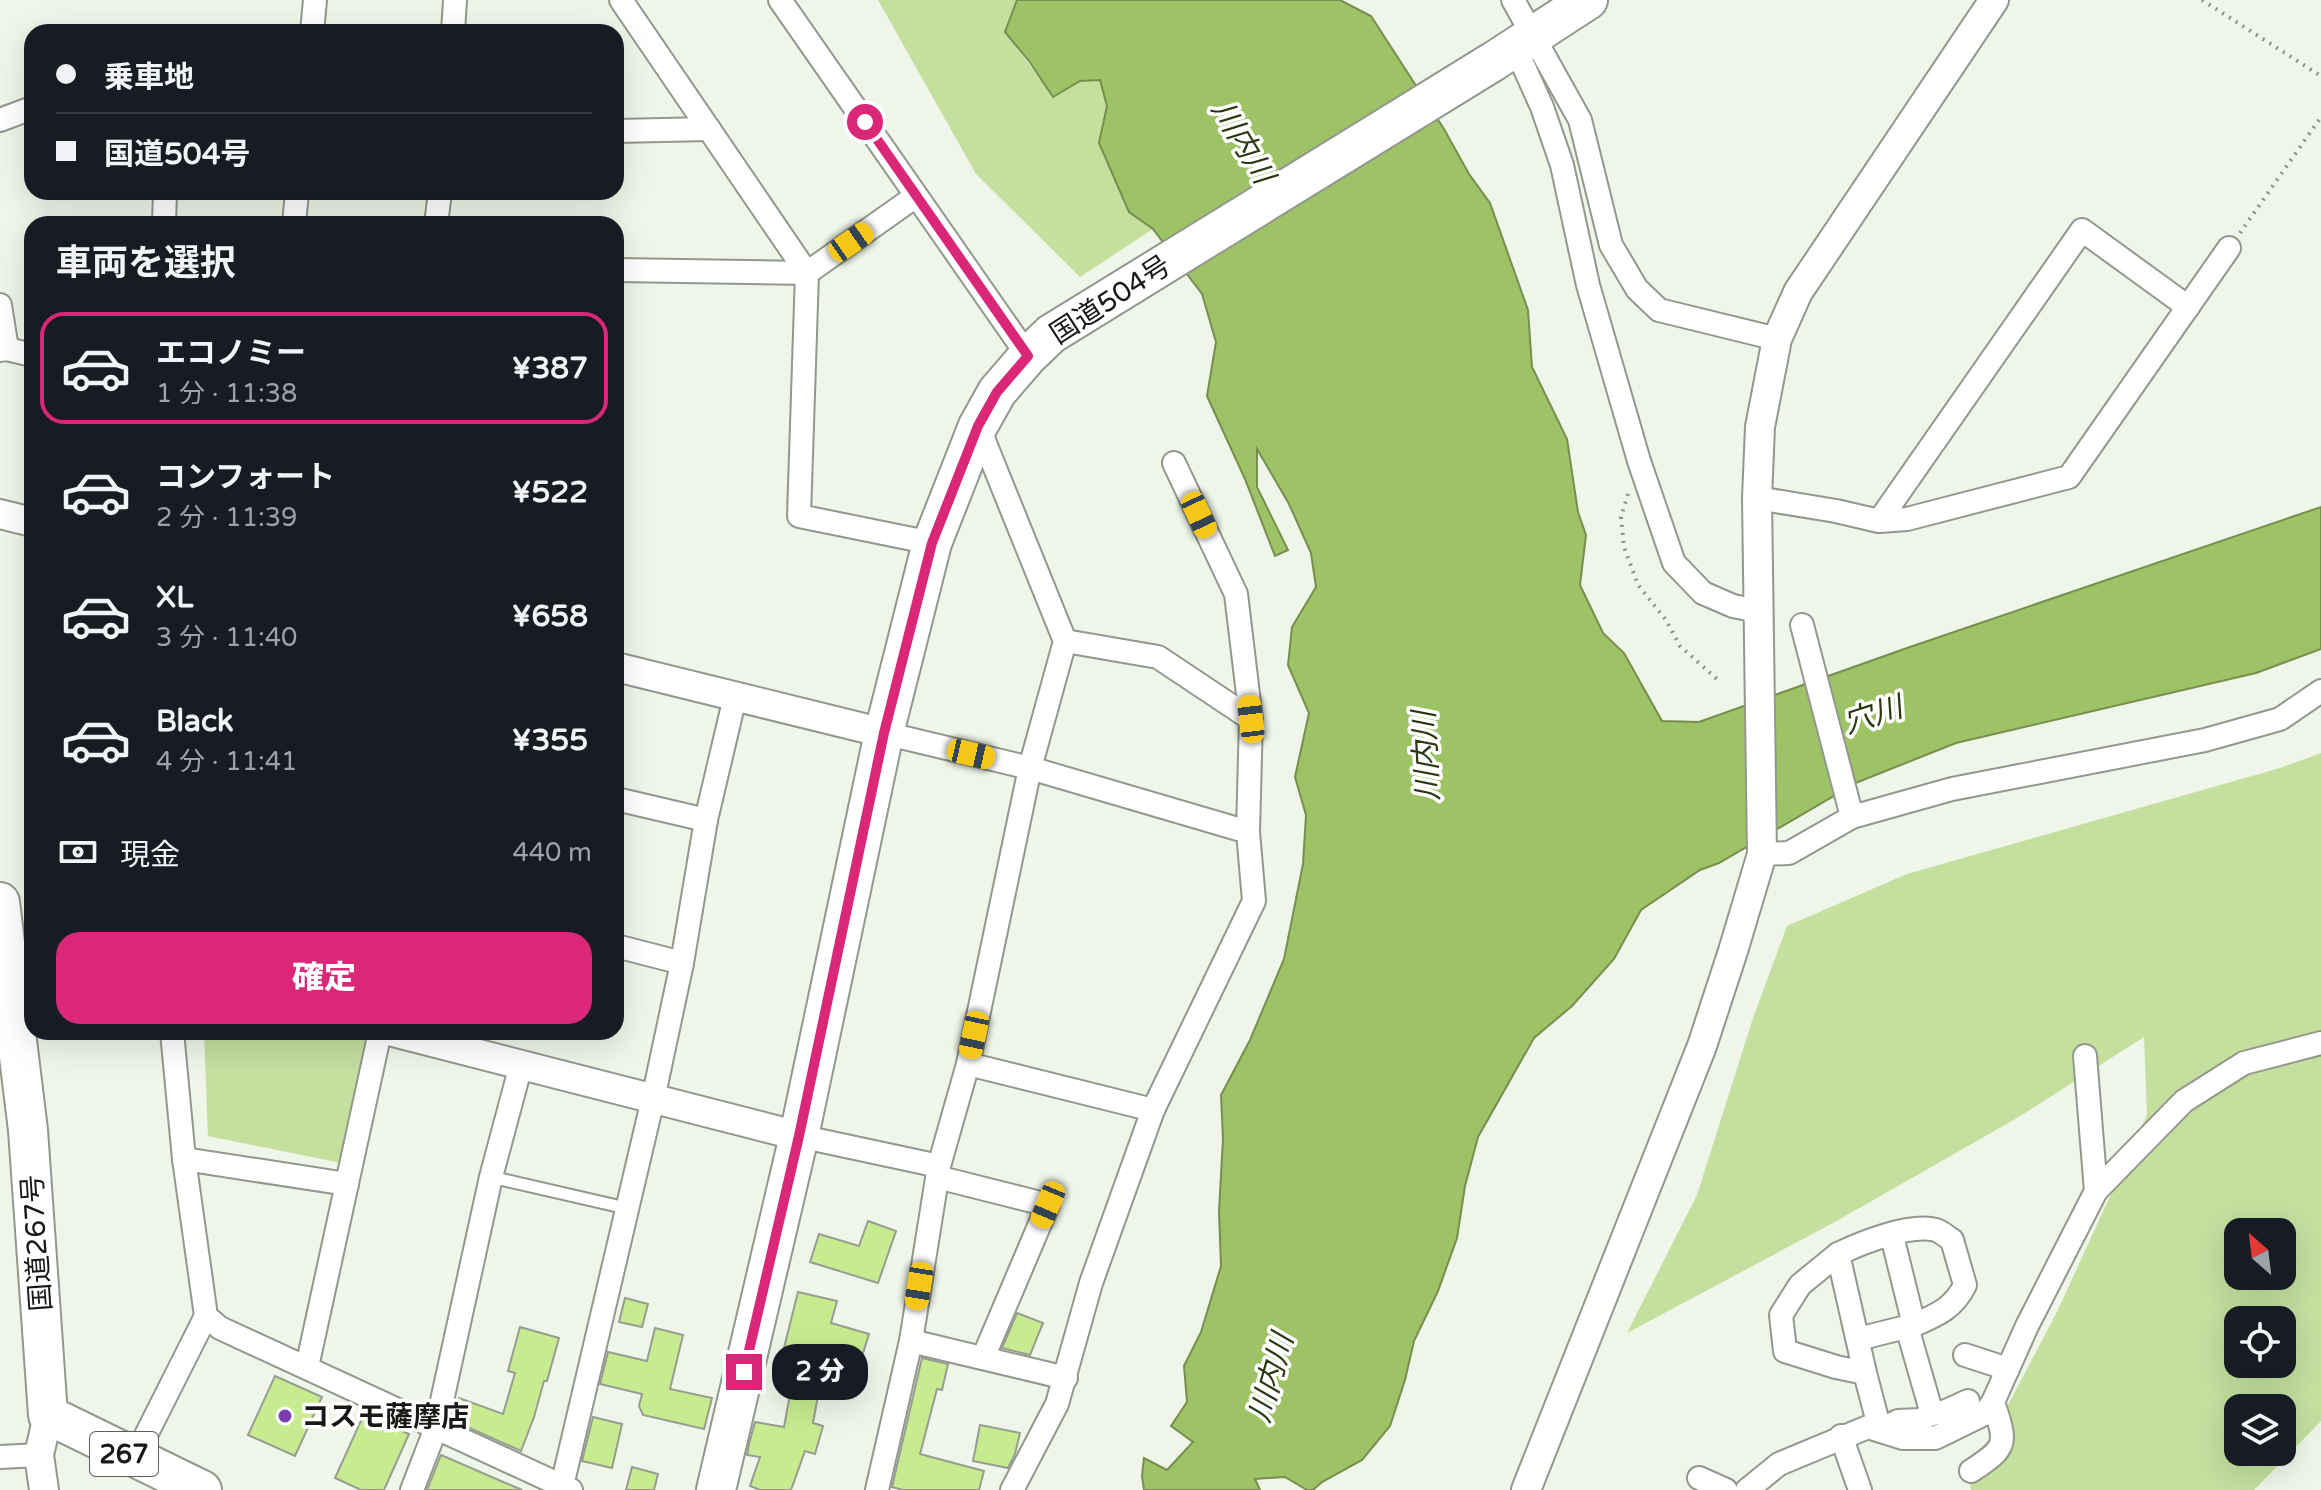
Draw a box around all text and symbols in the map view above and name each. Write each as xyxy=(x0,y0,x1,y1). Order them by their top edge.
text: 乗車地 xyxy=(104,59,194,96)
water label: 川内川 xyxy=(1204,94,1283,193)
route start xyxy=(847,104,883,140)
text: 国道504号 xyxy=(104,136,251,173)
car xyxy=(824,218,878,266)
text: 車両を選択 xyxy=(56,242,236,285)
street label: 国道504号 xyxy=(1044,248,1177,351)
icon: car xyxy=(60,332,132,404)
text: エコノミー xyxy=(156,335,306,372)
text: ¥387 xyxy=(512,350,588,387)
text: 1 分 · 11:38 xyxy=(156,378,297,409)
icon: car xyxy=(60,456,132,528)
text: コンフォート xyxy=(156,459,335,496)
text: ¥522 xyxy=(512,474,588,511)
car xyxy=(1178,488,1220,542)
text: 2 分 · 11:39 xyxy=(156,502,297,533)
text: XL xyxy=(156,579,193,616)
icon: car xyxy=(60,580,132,652)
text: ¥658 xyxy=(512,598,588,635)
text: 3 分 · 11:40 xyxy=(156,622,297,653)
water label: 穴川 xyxy=(1839,688,1910,742)
car xyxy=(1236,694,1266,744)
text: Black xyxy=(156,703,233,740)
icon: car xyxy=(60,704,132,776)
water label: 川内川 xyxy=(1406,707,1447,802)
text: ¥355 xyxy=(512,722,588,759)
car xyxy=(945,737,997,771)
text: 4 分 · 11:41 xyxy=(156,746,297,777)
icon: cash xyxy=(56,830,100,874)
text: 現金 xyxy=(120,837,180,874)
text: 440 m xyxy=(512,837,592,868)
button: 確定 xyxy=(56,932,592,1024)
car xyxy=(957,1009,991,1061)
street label: 国道267号 xyxy=(15,1174,59,1312)
car xyxy=(1028,1178,1068,1232)
north arrow xyxy=(2224,1218,2296,1290)
map controls xyxy=(2224,1218,2296,1466)
car xyxy=(903,1260,935,1312)
button: locate xyxy=(2224,1306,2296,1378)
water label: 川内川 xyxy=(1241,1327,1302,1426)
callout: 2 分 xyxy=(772,1344,868,1400)
route end xyxy=(726,1354,762,1390)
text: 2 分 xyxy=(795,1356,845,1387)
button: layers xyxy=(2224,1394,2296,1466)
place label: コスモ薩摩店 xyxy=(301,1400,469,1434)
marker: コスモ薩摩店 xyxy=(276,1407,294,1425)
road number: 267 xyxy=(90,1432,158,1476)

